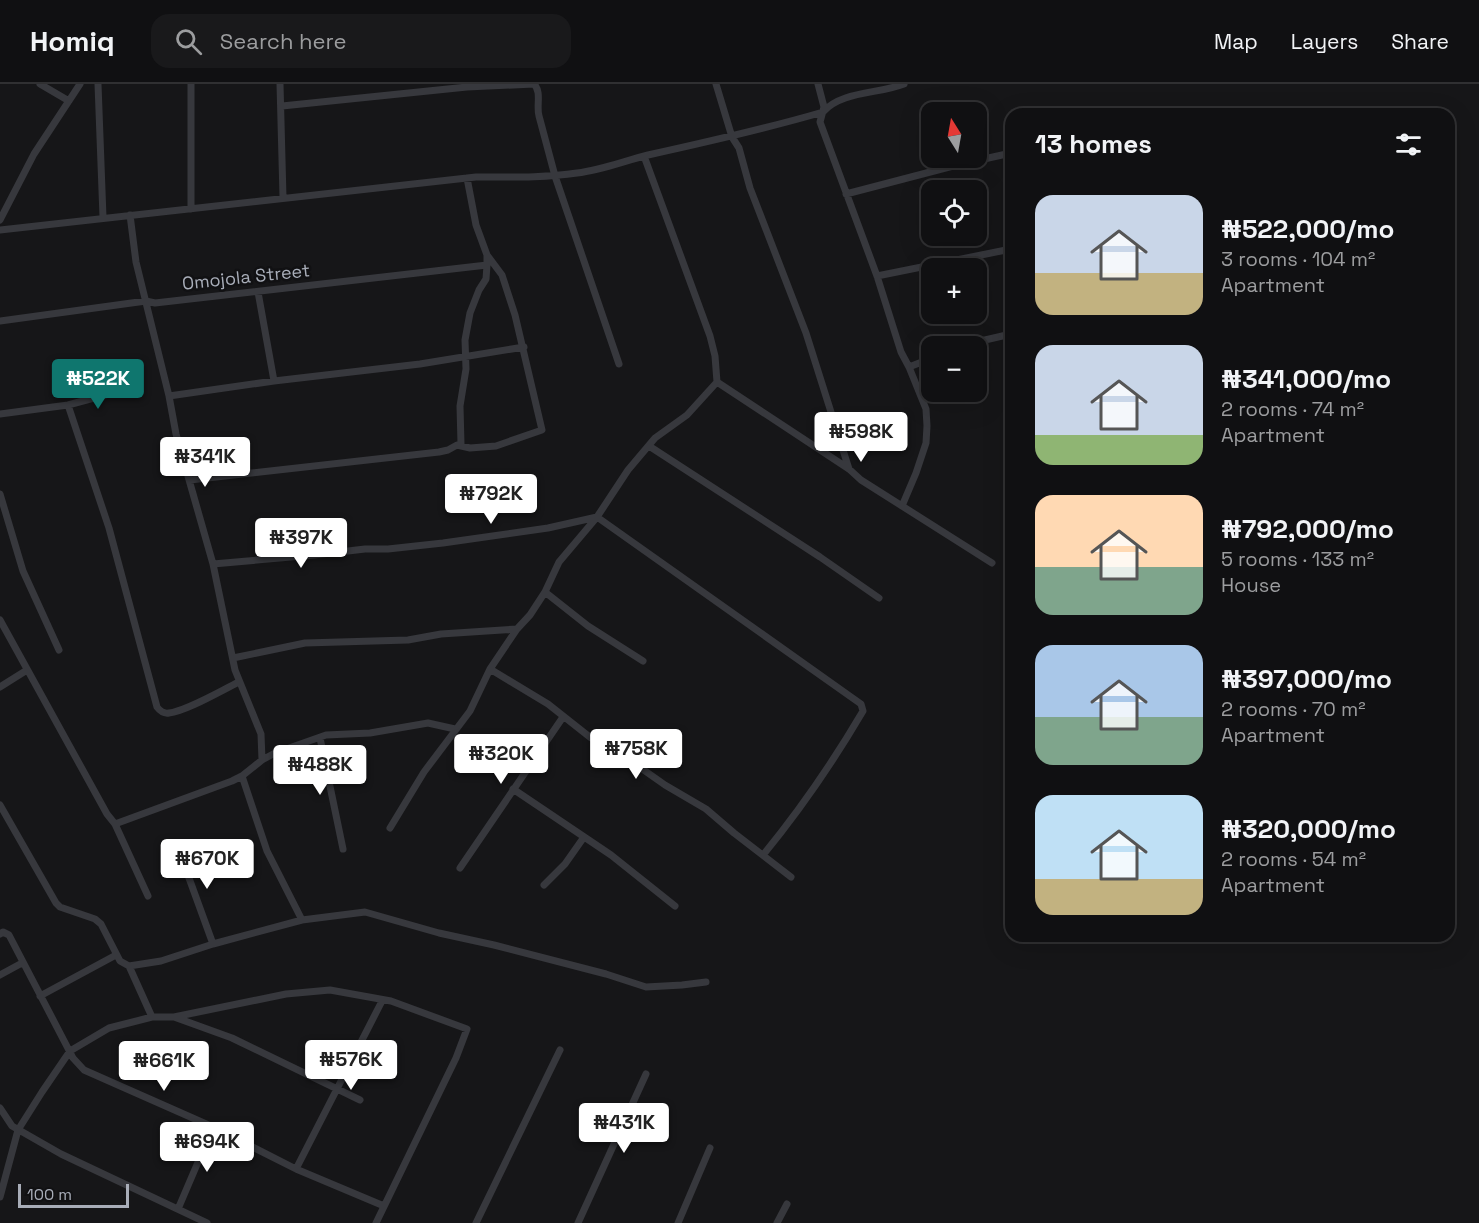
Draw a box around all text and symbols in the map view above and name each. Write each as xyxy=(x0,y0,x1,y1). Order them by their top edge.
search box xyxy=(151,14,571,68)
text: Homiq xyxy=(30,23,115,59)
icon: search xyxy=(172,25,205,58)
text: Search here xyxy=(220,27,347,55)
text: Map xyxy=(1214,28,1258,55)
text: Layers xyxy=(1291,28,1358,55)
text: Share xyxy=(1391,28,1449,55)
north arrow xyxy=(921,102,987,168)
map controls xyxy=(921,102,987,402)
text: 13 homes xyxy=(1035,127,1152,161)
icon: filters xyxy=(1392,128,1425,161)
button: locate xyxy=(921,180,987,246)
text: ₦522,000/mo xyxy=(1221,212,1394,246)
icon: home xyxy=(1083,219,1155,291)
text: 3 rooms · 104 m² xyxy=(1221,246,1375,272)
street label: Omojola Street xyxy=(181,258,311,295)
button: + xyxy=(921,258,987,324)
text: Apartment xyxy=(1221,272,1325,298)
button: − xyxy=(921,336,987,402)
pin: ₦522K xyxy=(56,359,140,410)
text: ₦341,000/mo xyxy=(1221,362,1391,396)
text: ₦522K xyxy=(66,365,130,391)
icon: home xyxy=(1083,369,1155,441)
text: 2 rooms · 74 m² xyxy=(1221,396,1364,422)
pin: ₦598K xyxy=(819,412,903,463)
text: ₦598K xyxy=(829,418,894,444)
text: Apartment xyxy=(1221,422,1325,448)
pin: ₦341K xyxy=(163,437,247,488)
text: ₦341K xyxy=(174,443,236,469)
pin: ₦792K xyxy=(449,474,533,525)
text: ₦792K xyxy=(459,480,523,506)
text: ₦792,000/mo xyxy=(1221,512,1394,546)
pin: ₦397K xyxy=(259,518,343,569)
icon: home xyxy=(1083,519,1155,591)
text: ₦397K xyxy=(269,524,333,550)
text: 5 rooms · 133 m² xyxy=(1221,546,1374,572)
text: House xyxy=(1221,572,1281,598)
text: ₦397,000/mo xyxy=(1221,662,1392,696)
icon: home xyxy=(1083,669,1155,741)
text: 2 rooms · 70 m² xyxy=(1221,696,1365,722)
text: Apartment xyxy=(1221,722,1325,748)
pin: ₦758K xyxy=(594,729,678,780)
pin: ₦320K xyxy=(459,734,543,785)
text: ₦758K xyxy=(604,735,668,761)
text: ₦320K xyxy=(468,740,534,766)
pin: ₦488K xyxy=(278,745,362,796)
text: ₦488K xyxy=(287,751,353,777)
text: ₦320,000/mo xyxy=(1221,812,1396,846)
icon: home xyxy=(1083,819,1155,891)
pin: ₦670K xyxy=(165,839,249,890)
text: ₦670K xyxy=(175,845,239,871)
text: 2 rooms · 54 m² xyxy=(1221,846,1366,872)
text: Apartment xyxy=(1221,872,1325,898)
pin: ₦576K xyxy=(309,1040,393,1091)
pin: ₦661K xyxy=(122,1041,206,1092)
text: ₦576K xyxy=(319,1046,383,1072)
text: ₦661K xyxy=(133,1047,195,1073)
pin: ₦431K xyxy=(582,1103,666,1154)
text: ₦431K xyxy=(593,1109,655,1135)
pin: ₦694K xyxy=(165,1122,249,1173)
text: ₦694K xyxy=(174,1128,240,1154)
scale bar xyxy=(18,1181,129,1208)
text: 100 m xyxy=(27,1184,72,1205)

